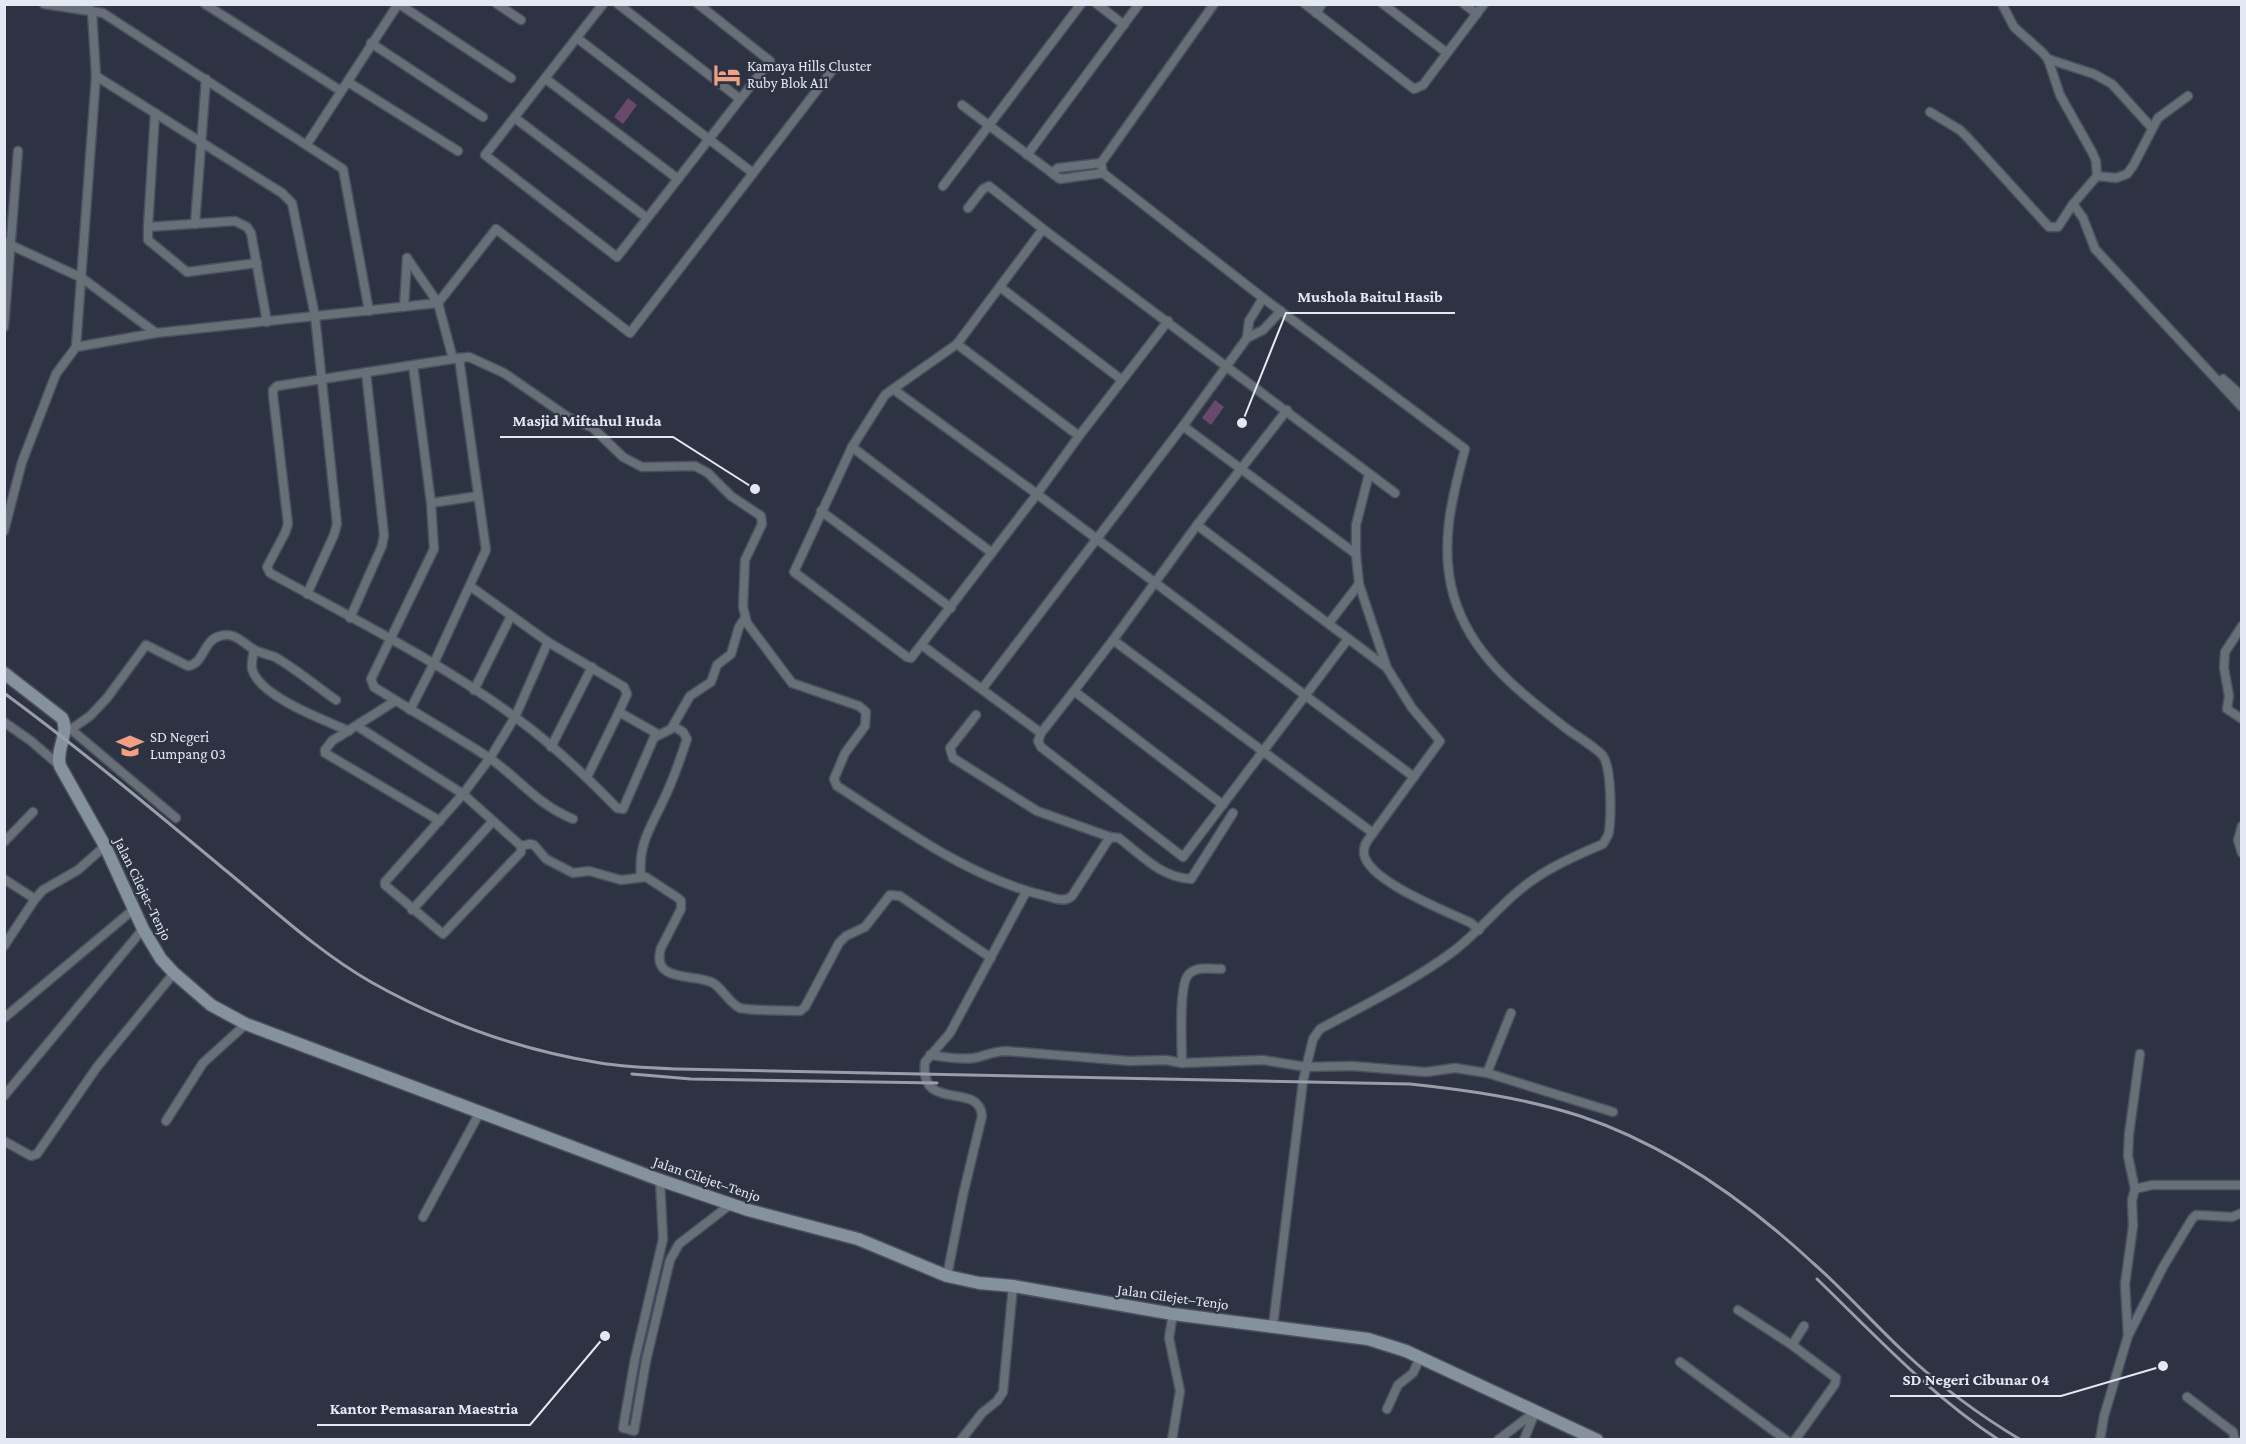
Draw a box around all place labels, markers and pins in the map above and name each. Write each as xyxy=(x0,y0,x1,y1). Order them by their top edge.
place label: Kamaya Hills Cluster Ruby Blok A11 xyxy=(747,58,872,92)
hotel icon: Kamaya Hills Cluster Ruby Blok A11 xyxy=(712,60,742,90)
callout: Mushola Baitul Hasib xyxy=(1286,279,1455,313)
callout: Masjid Miftahul Huda xyxy=(500,403,673,437)
place label: SD Negeri Lumpang 03 xyxy=(150,729,226,763)
school or university icon: SD Negeri Lumpang 03 xyxy=(115,731,145,761)
callout: SD Negeri Cibunar 04 xyxy=(1890,1362,2061,1396)
callout: Kantor Pemasaran Maestria xyxy=(317,1391,530,1425)

